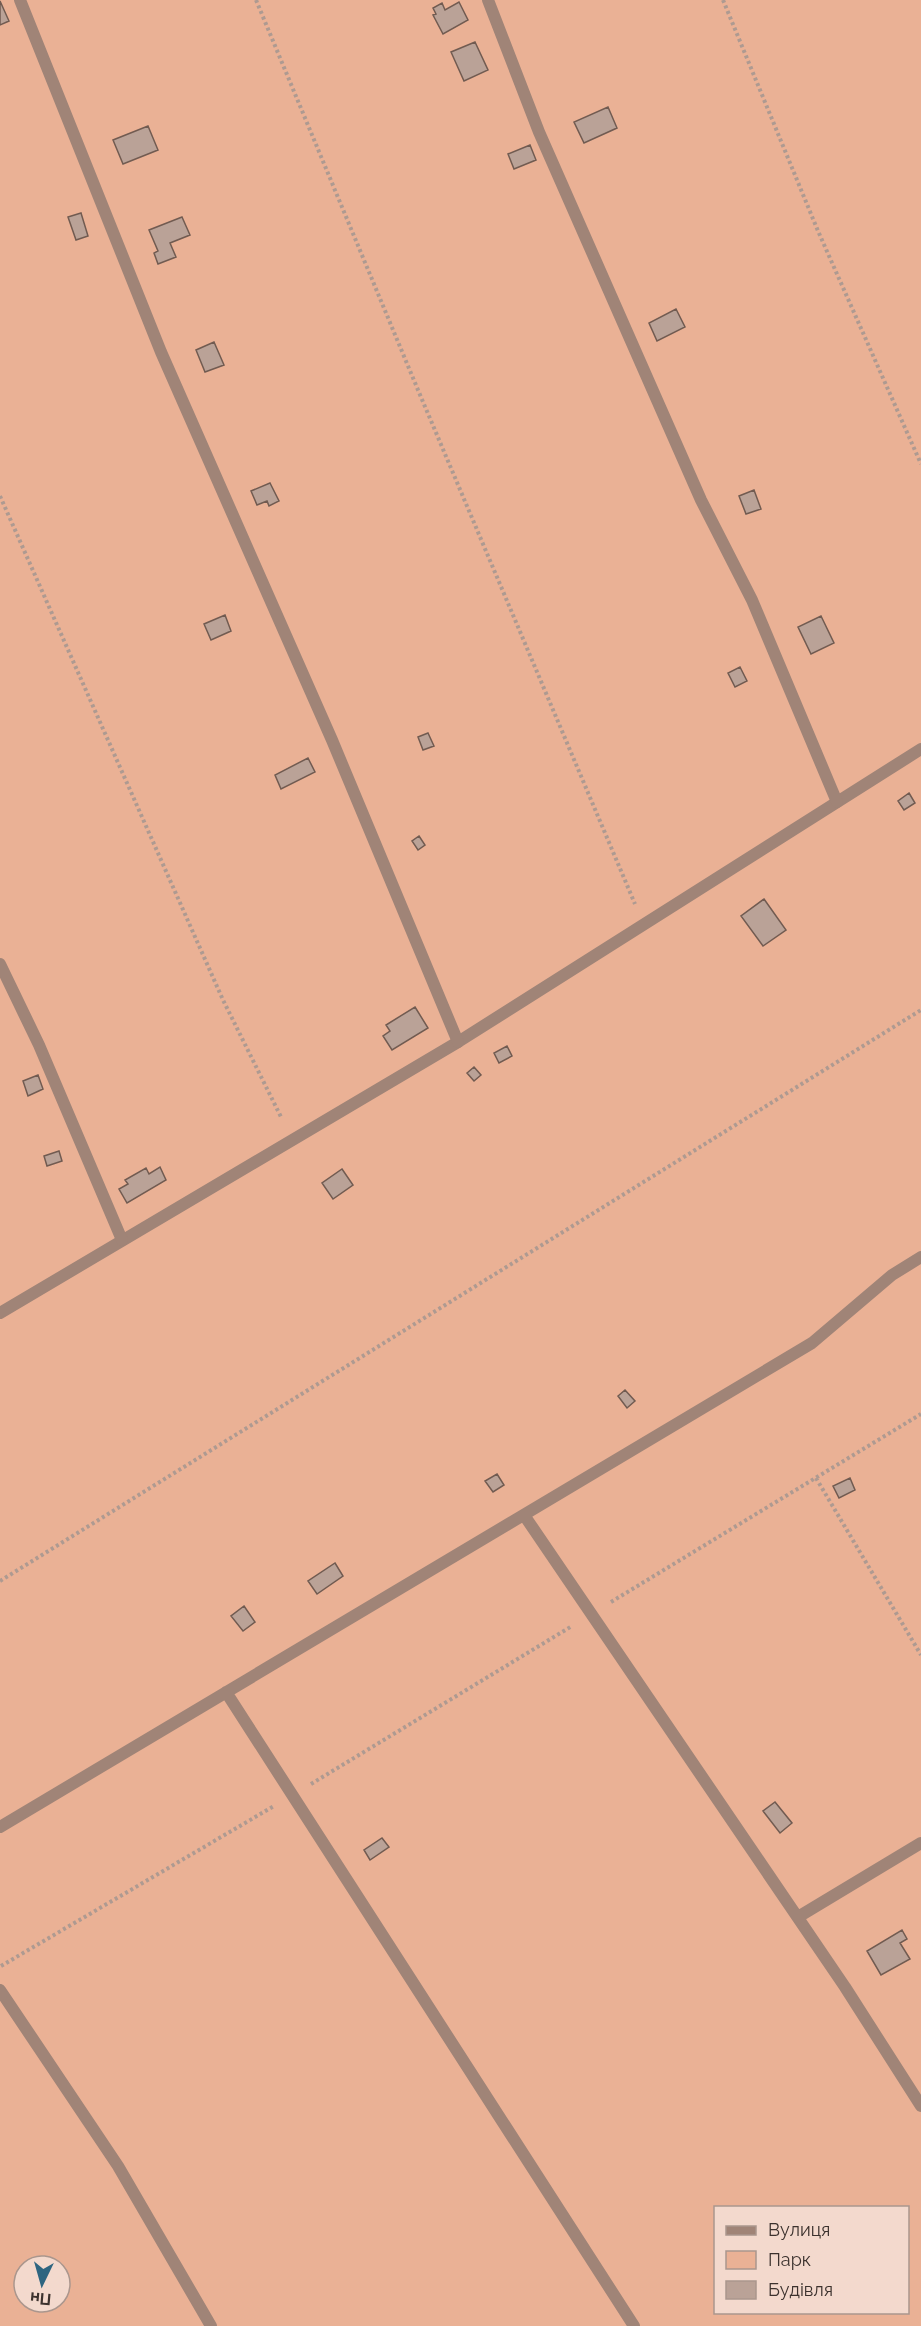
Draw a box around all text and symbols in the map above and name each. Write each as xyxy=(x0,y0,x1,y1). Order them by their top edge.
legend xyxy=(714,2206,909,2314)
text: Вулиця xyxy=(768,2219,830,2240)
text: Парк xyxy=(768,2249,811,2270)
north arrow xyxy=(12,2254,72,2314)
text: Будівля xyxy=(768,2279,833,2300)
text: Пн xyxy=(29,2288,52,2309)

